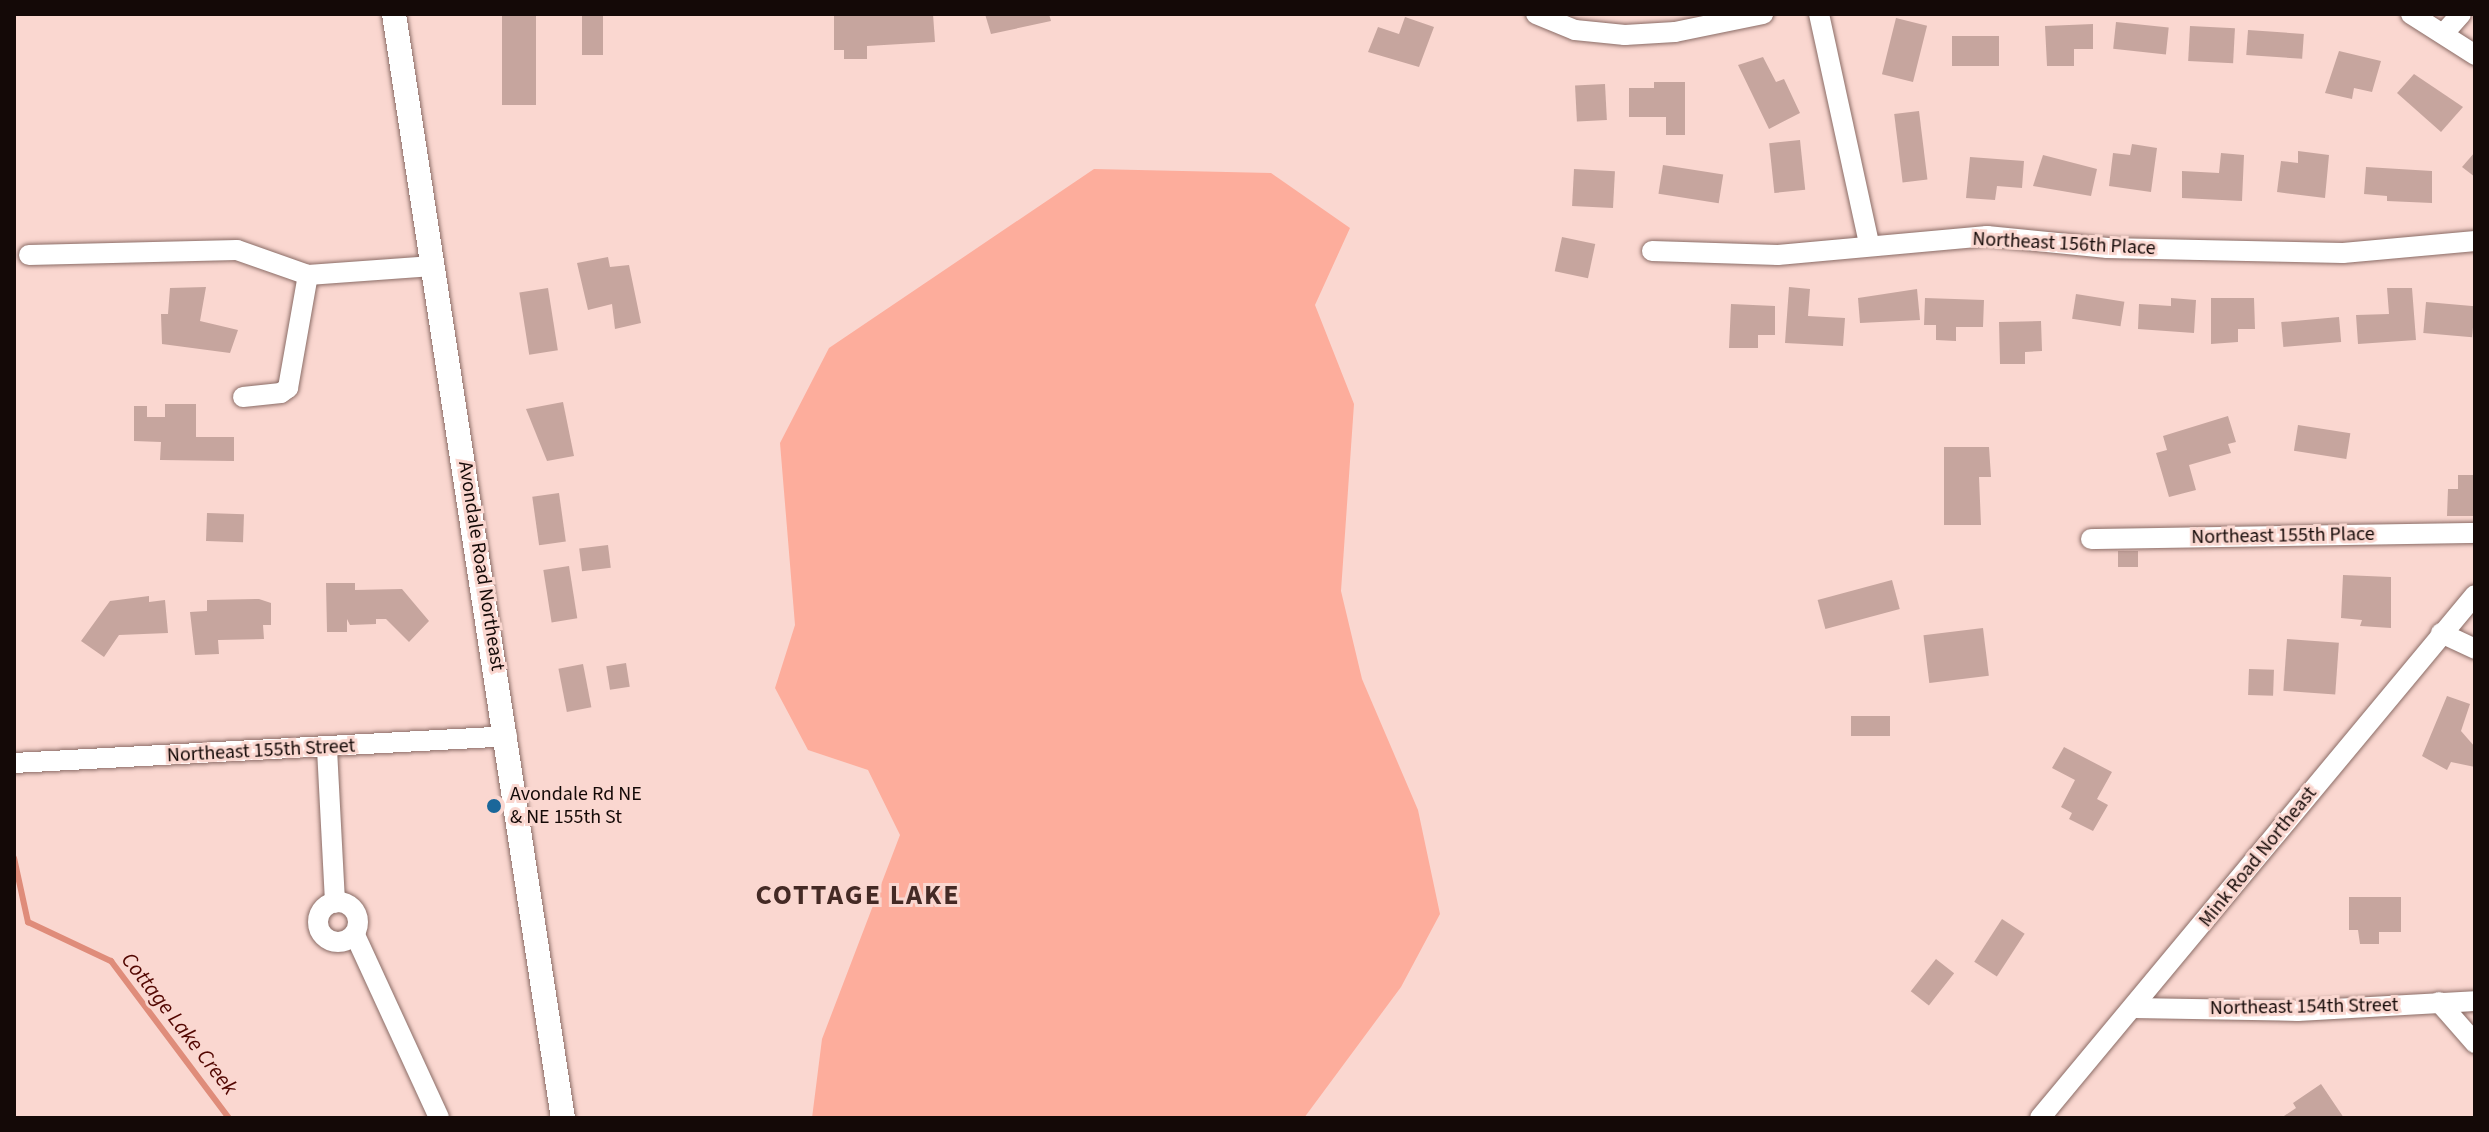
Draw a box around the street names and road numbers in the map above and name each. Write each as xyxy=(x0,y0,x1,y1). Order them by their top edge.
street label: Northeast 156th Place xyxy=(1972,227,2156,261)
street label: Avondale Road Northeast xyxy=(453,460,509,672)
street label: Northeast 155th Place xyxy=(2191,522,2375,550)
street label: Northeast 155th Street xyxy=(166,734,356,768)
street label: Mink Road Northeast xyxy=(2194,782,2322,932)
street label: Northeast 154th Street xyxy=(2210,993,2398,1021)

